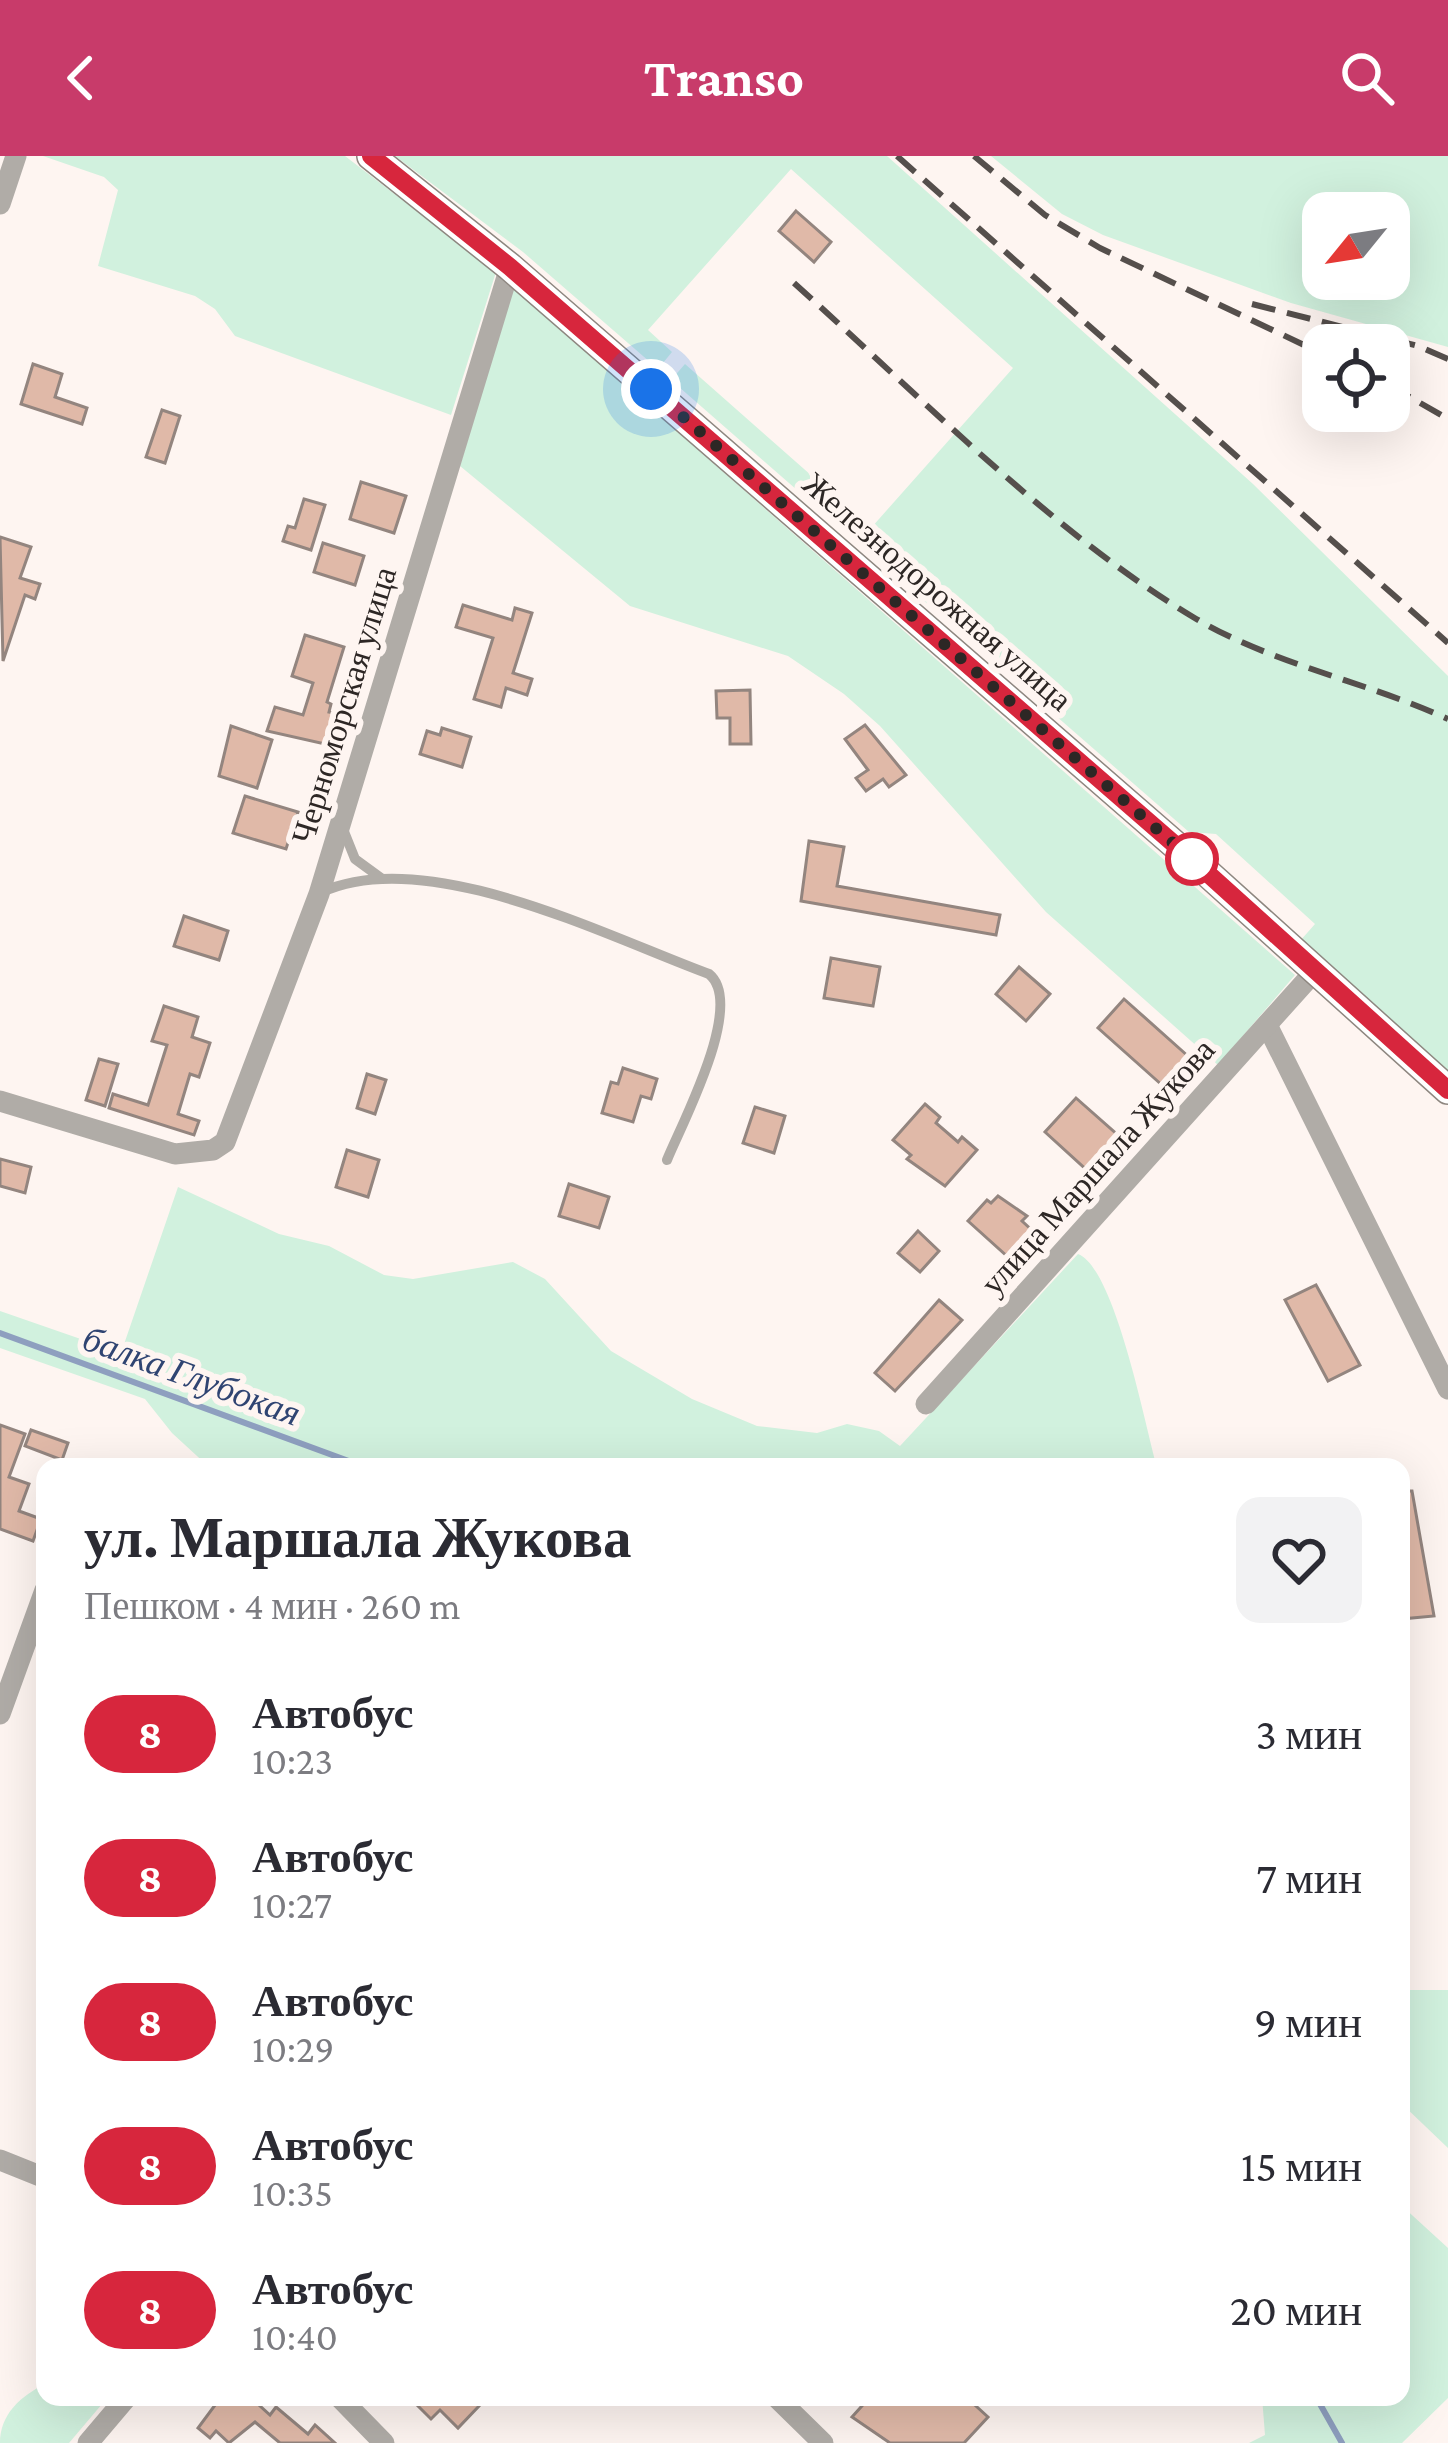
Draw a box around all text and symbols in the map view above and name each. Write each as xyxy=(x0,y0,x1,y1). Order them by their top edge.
icon: back xyxy=(48,45,114,111)
icon: search xyxy=(1334,45,1400,111)
text: Transo xyxy=(644,48,804,108)
north arrow xyxy=(1302,192,1410,300)
map controls xyxy=(1302,192,1410,432)
button: locate xyxy=(1302,324,1410,432)
your location xyxy=(621,359,681,419)
street label: Железнодорожная улица xyxy=(796,465,1080,718)
street label: Черноморская улица xyxy=(284,562,403,848)
unlabelled marker xyxy=(1167,834,1217,884)
street label: улица Маршала Жукова xyxy=(973,1031,1222,1302)
water label: балка Глубокая xyxy=(77,1318,306,1434)
button: heart xyxy=(1236,1497,1362,1623)
text: ул. Маршала Жукова xyxy=(84,1506,631,1569)
text: Пешком · 4 мин · 260 m xyxy=(84,1584,461,1627)
text: Автобус xyxy=(252,1688,414,1738)
text: 3 мин xyxy=(1256,1709,1362,1759)
text: 8 xyxy=(138,1710,162,1757)
text: 10:23 xyxy=(252,1739,333,1782)
text: Автобус xyxy=(252,1832,414,1882)
text: 7 мин xyxy=(1256,1853,1362,1903)
text: 8 xyxy=(138,1854,162,1901)
text: 10:27 xyxy=(252,1883,332,1926)
text: Автобус xyxy=(252,1976,414,2026)
text: 9 мин xyxy=(1254,1997,1362,2047)
text: 8 xyxy=(138,1998,162,2045)
text: 10:29 xyxy=(252,2027,334,2070)
text: Автобус xyxy=(252,2120,414,2170)
text: 15 мин xyxy=(1241,2141,1362,2191)
text: 8 xyxy=(138,2142,162,2189)
text: 10:35 xyxy=(252,2171,333,2214)
text: Автобус xyxy=(252,2264,414,2314)
text: 20 мин xyxy=(1230,2285,1362,2335)
text: 8 xyxy=(138,2286,162,2333)
text: 10:40 xyxy=(252,2315,338,2358)

